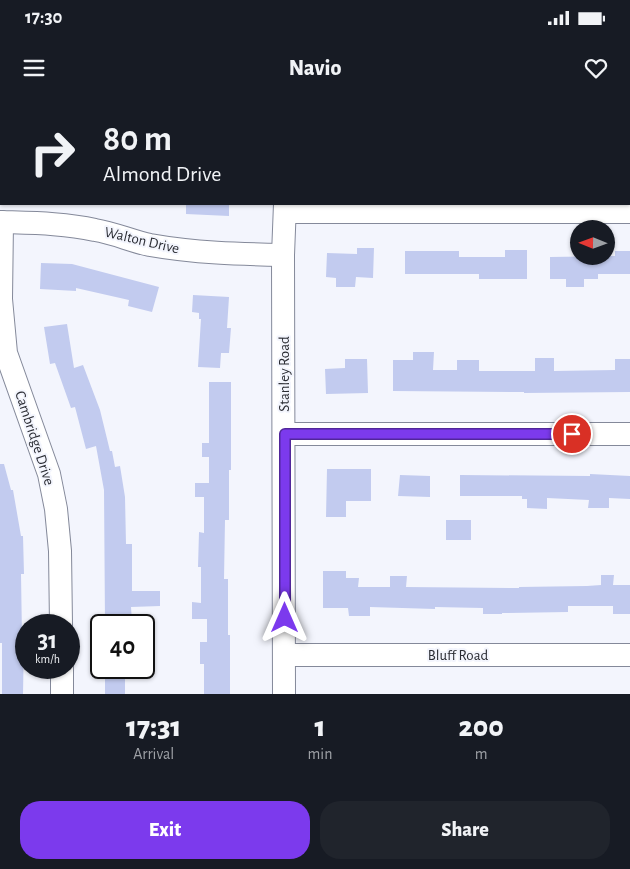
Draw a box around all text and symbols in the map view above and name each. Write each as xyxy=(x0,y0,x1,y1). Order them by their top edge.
text: 17:30 xyxy=(25,8,63,27)
icon: menu xyxy=(20,54,48,82)
icon: heart xyxy=(582,54,610,82)
text: Navio xyxy=(289,57,341,79)
icon: right xyxy=(20,120,85,185)
text: 80 m xyxy=(103,122,172,157)
text: Almond Drive xyxy=(103,163,221,185)
north arrow xyxy=(570,220,615,265)
map controls xyxy=(570,220,615,265)
street label: Walton Drive xyxy=(103,225,181,256)
street label: Stanley Road xyxy=(277,336,292,412)
street label: Cambridge Drive xyxy=(12,389,57,487)
pin xyxy=(551,413,593,455)
icon: arrive xyxy=(558,420,586,448)
position arrow xyxy=(258,591,310,643)
speed limit sign: 40 xyxy=(90,614,155,679)
text: 31 xyxy=(38,628,57,653)
street label: Bluff Road xyxy=(428,648,489,663)
text: km/h xyxy=(35,653,60,665)
text: 17:31 xyxy=(126,712,181,742)
text: 1 xyxy=(314,712,325,742)
text: 200 xyxy=(458,712,504,742)
text: Arrival xyxy=(133,746,174,762)
text: min xyxy=(307,746,332,762)
text: m xyxy=(475,746,488,762)
button: Exit xyxy=(20,801,310,859)
button: Share xyxy=(320,801,610,859)

